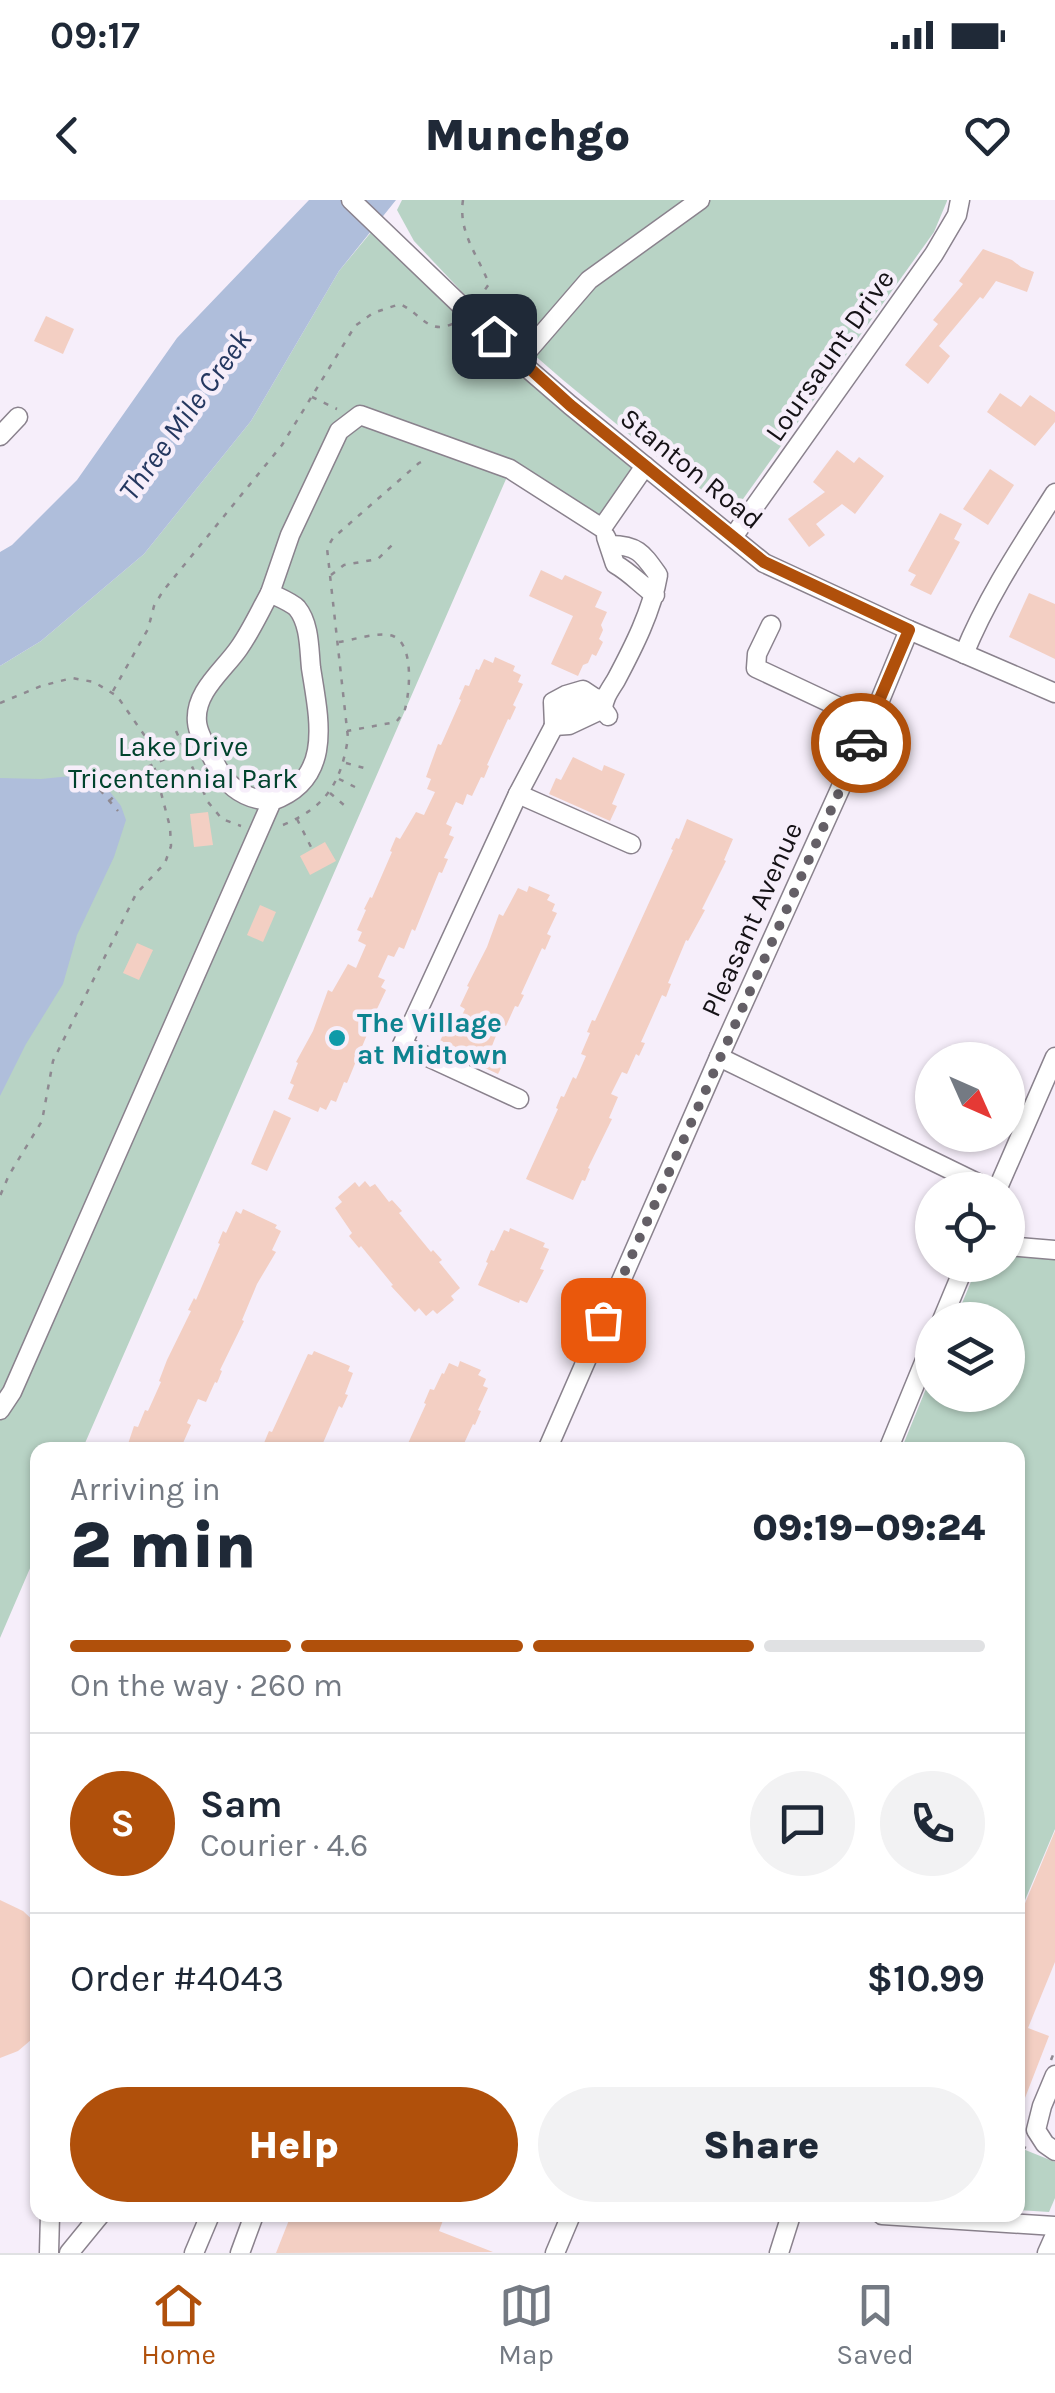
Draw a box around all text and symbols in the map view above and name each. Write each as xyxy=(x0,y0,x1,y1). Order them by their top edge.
text: 09:17 xyxy=(50,13,140,58)
icon: back xyxy=(40,108,95,163)
icon: heart xyxy=(960,108,1015,163)
text: Munchgo xyxy=(425,109,630,161)
street label: Loursaunt Drive xyxy=(758,263,901,447)
pin xyxy=(452,294,537,379)
icon: home xyxy=(467,309,522,364)
water label: Three Mile Creek xyxy=(111,322,260,508)
street label: Stanton Road xyxy=(614,401,770,536)
courier xyxy=(811,693,911,793)
icon: car xyxy=(834,716,889,771)
park label: Lake Drive Tricentennial Park xyxy=(68,730,298,795)
street label: Pleasant Avenue xyxy=(694,817,809,1022)
place label: The Village at Midtown xyxy=(357,1006,508,1071)
marker: The Village at Midtown xyxy=(326,1027,348,1049)
north arrow xyxy=(915,1042,1025,1152)
map controls xyxy=(915,1042,1025,1412)
button: locate xyxy=(915,1172,1025,1282)
pin xyxy=(561,1278,646,1363)
icon: bag xyxy=(576,1293,631,1348)
button: layers xyxy=(915,1302,1025,1412)
text: Arriving in xyxy=(70,1471,221,1508)
text: 09:19–09:24 xyxy=(752,1505,985,1550)
text: 2 min xyxy=(70,1507,256,1583)
text: On the way · 260 m xyxy=(70,1667,343,1704)
button: chat xyxy=(750,1771,855,1876)
button: phone xyxy=(880,1771,985,1876)
text: Sam xyxy=(200,1782,283,1827)
text: S xyxy=(110,1801,135,1846)
text: Courier · 4.6 xyxy=(200,1827,368,1864)
text: Order #4043 xyxy=(70,1956,284,2001)
text: $10.99 xyxy=(867,1956,985,2001)
button: Help xyxy=(70,2087,518,2202)
button: Share xyxy=(538,2087,985,2202)
tab: Home xyxy=(141,2278,216,2371)
tab: Map xyxy=(498,2278,554,2371)
tab: Saved xyxy=(836,2278,914,2371)

